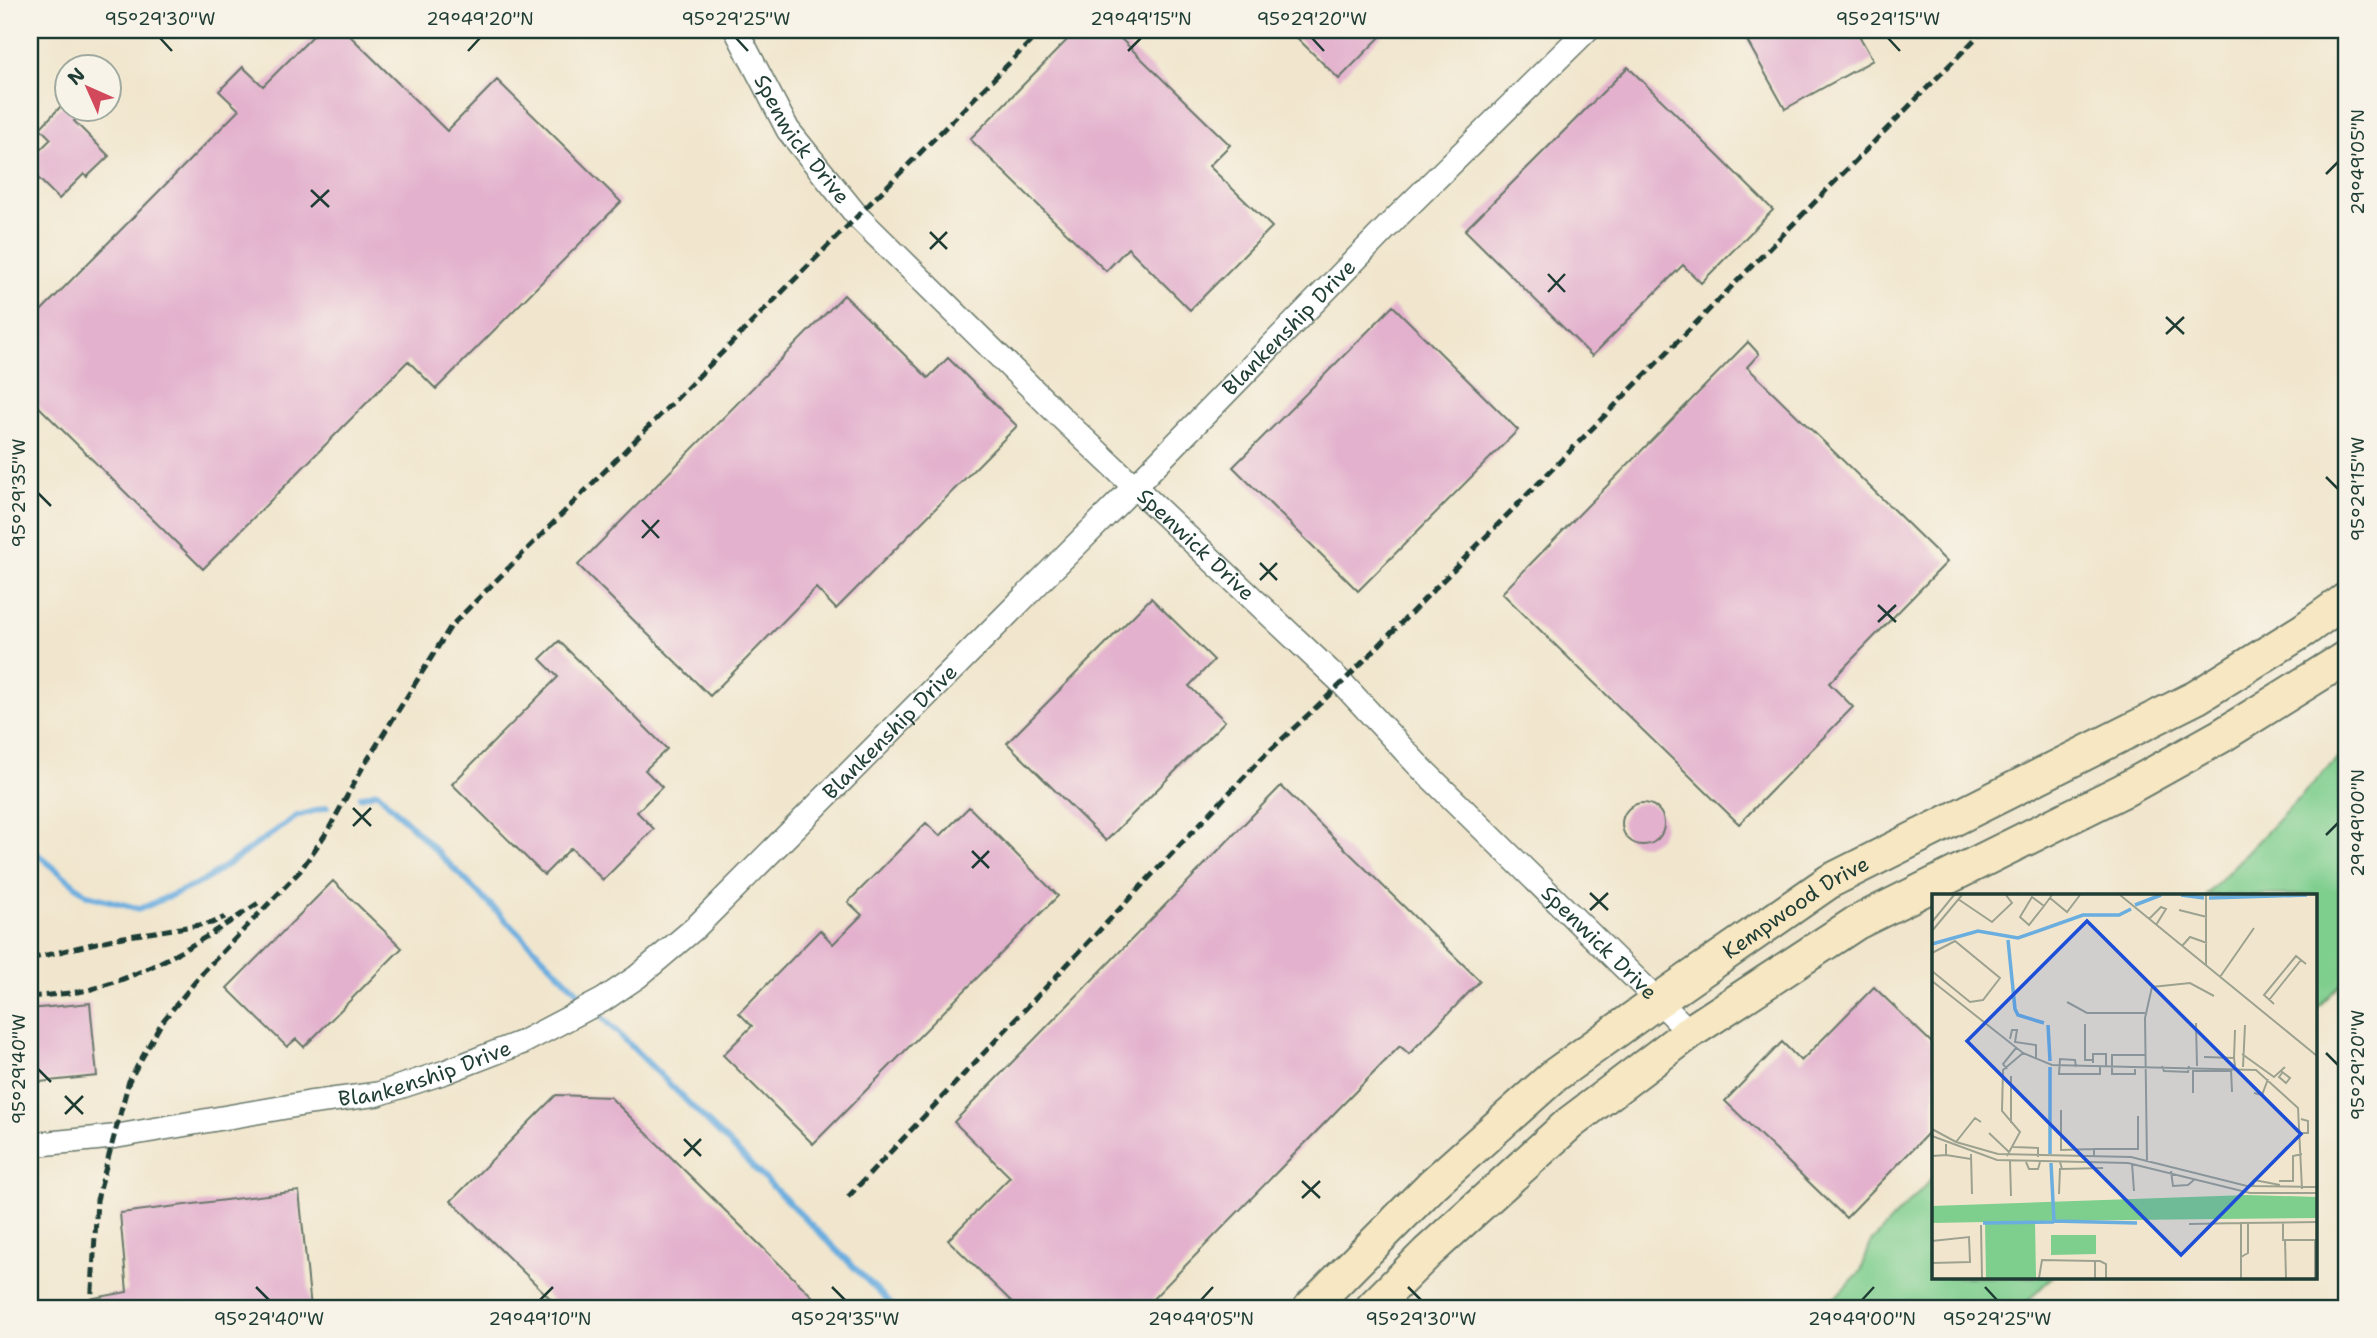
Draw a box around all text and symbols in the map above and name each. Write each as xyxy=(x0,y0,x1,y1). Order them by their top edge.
text: 95°29'30"W xyxy=(105,7,215,31)
text: 29°49'20"N xyxy=(426,7,534,31)
text: 95°29'25"W xyxy=(682,7,790,31)
text: 29°49'15"N xyxy=(1090,7,1192,31)
text: 95°29'20"W xyxy=(1257,7,1367,31)
text: 95°29'15"W xyxy=(1836,7,1940,31)
north arrow xyxy=(52,52,122,122)
text: N xyxy=(62,62,90,90)
street label: Spenwick Drive xyxy=(748,70,856,210)
text: 29°49'05"N xyxy=(2346,109,2370,215)
street label: Blankenship Drive xyxy=(1216,253,1362,402)
text: 95°29'15"W xyxy=(2346,437,2370,541)
text: 95°29'35"W xyxy=(7,439,31,547)
street label: Spenwick Drive xyxy=(1131,482,1261,607)
street label: Blankenship Drive xyxy=(817,658,964,806)
text: 29°49'00"N xyxy=(2346,769,2370,877)
street label: Kempwood Drive xyxy=(1717,850,1874,965)
street label: Spenwick Drive xyxy=(1535,880,1663,1006)
inset map xyxy=(1932,894,2318,1278)
text: 95°29'20"W xyxy=(2346,1010,2370,1120)
text: 95°29'40"W xyxy=(7,1014,31,1124)
street label: Blankenship Drive xyxy=(337,1034,515,1113)
text: 95°29'40"W xyxy=(214,1307,324,1331)
text: 29°49'10"N xyxy=(488,1307,592,1331)
text: 95°29'35"W xyxy=(791,1307,899,1331)
text: 29°49'05"N xyxy=(1148,1307,1254,1331)
text: 95°29'30"W xyxy=(1366,1307,1476,1331)
text: 29°49'00"N xyxy=(1808,1307,1916,1331)
text: 95°29'25"W xyxy=(1943,1307,2051,1331)

